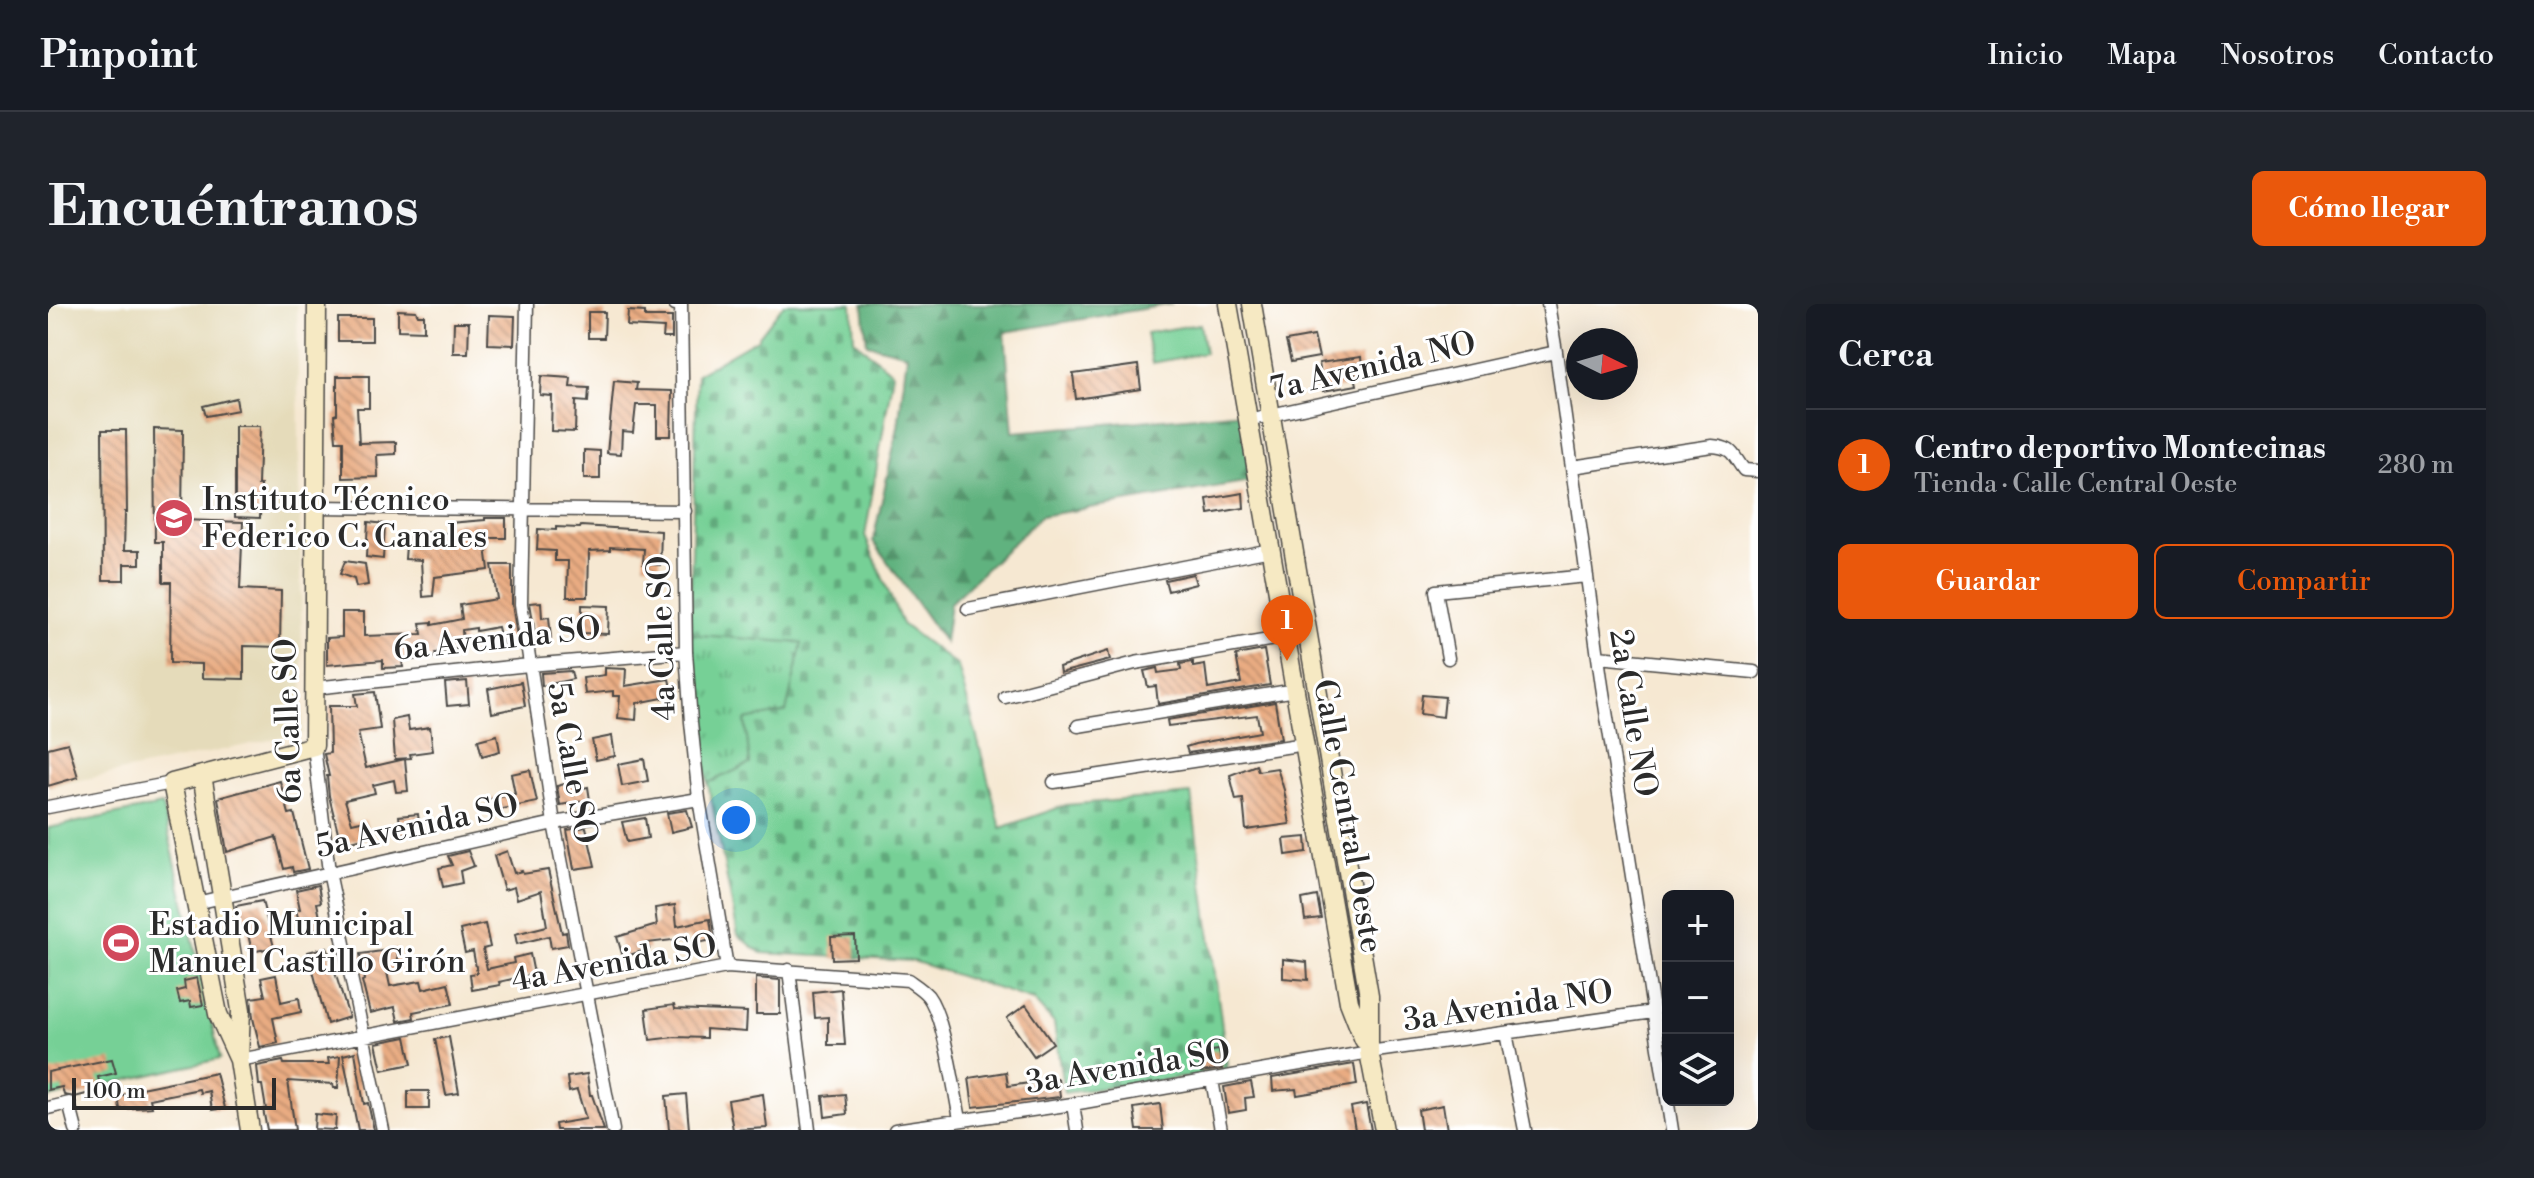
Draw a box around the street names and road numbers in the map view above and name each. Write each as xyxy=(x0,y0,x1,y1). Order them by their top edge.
street label: 7a Avenida NO xyxy=(1266,323,1480,409)
street label: 4a Calle SO xyxy=(639,555,685,721)
street label: 6a Avenida SO xyxy=(391,608,603,670)
street label: 2a Calle NO xyxy=(1600,626,1666,800)
street label: 6a Calle SO xyxy=(265,638,311,804)
street label: Calle Central Oeste xyxy=(1304,676,1392,956)
street label: 5a Calle SO xyxy=(538,679,606,847)
street label: 5a Avenida SO xyxy=(312,785,522,867)
street label: 4a Avenida SO xyxy=(508,925,720,1001)
street label: 3a Avenida NO xyxy=(1401,971,1615,1041)
street label: 3a Avenida SO xyxy=(1023,1031,1233,1103)

